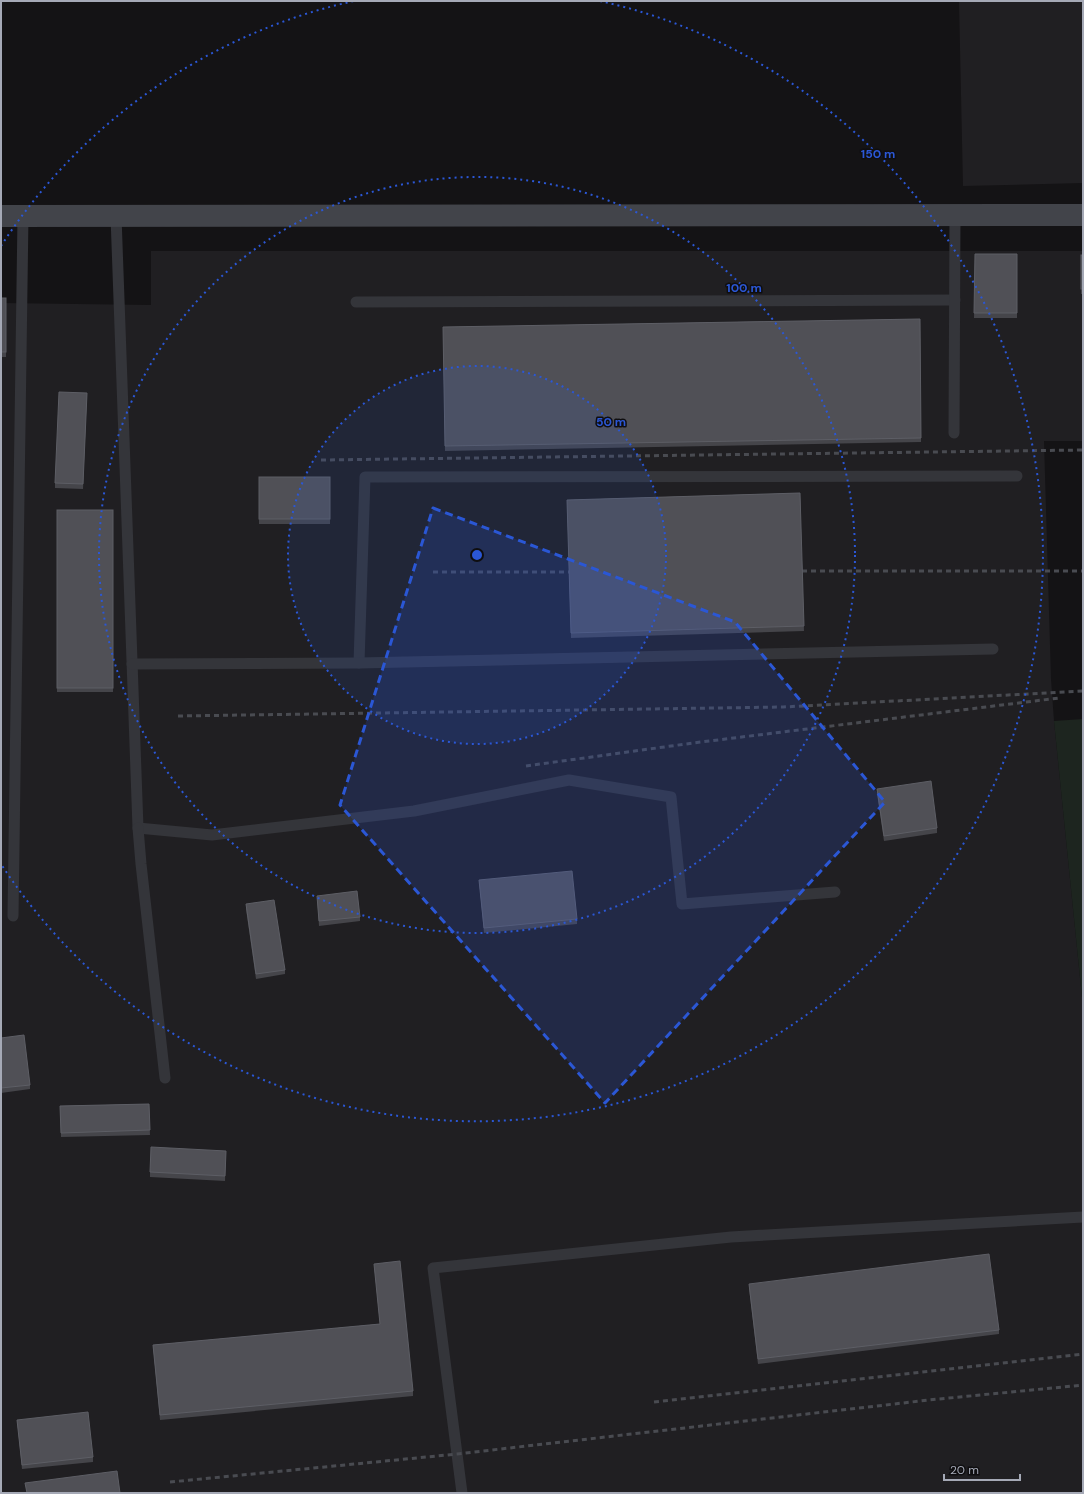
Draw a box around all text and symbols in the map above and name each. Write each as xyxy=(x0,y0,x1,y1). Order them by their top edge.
text: 150 m xyxy=(861,146,895,162)
text: 100 m xyxy=(726,280,762,296)
text: 50 m xyxy=(596,414,626,430)
centre of rings xyxy=(470,548,484,562)
scale bar xyxy=(944,1456,1020,1482)
text: 20 m xyxy=(950,1462,979,1478)

